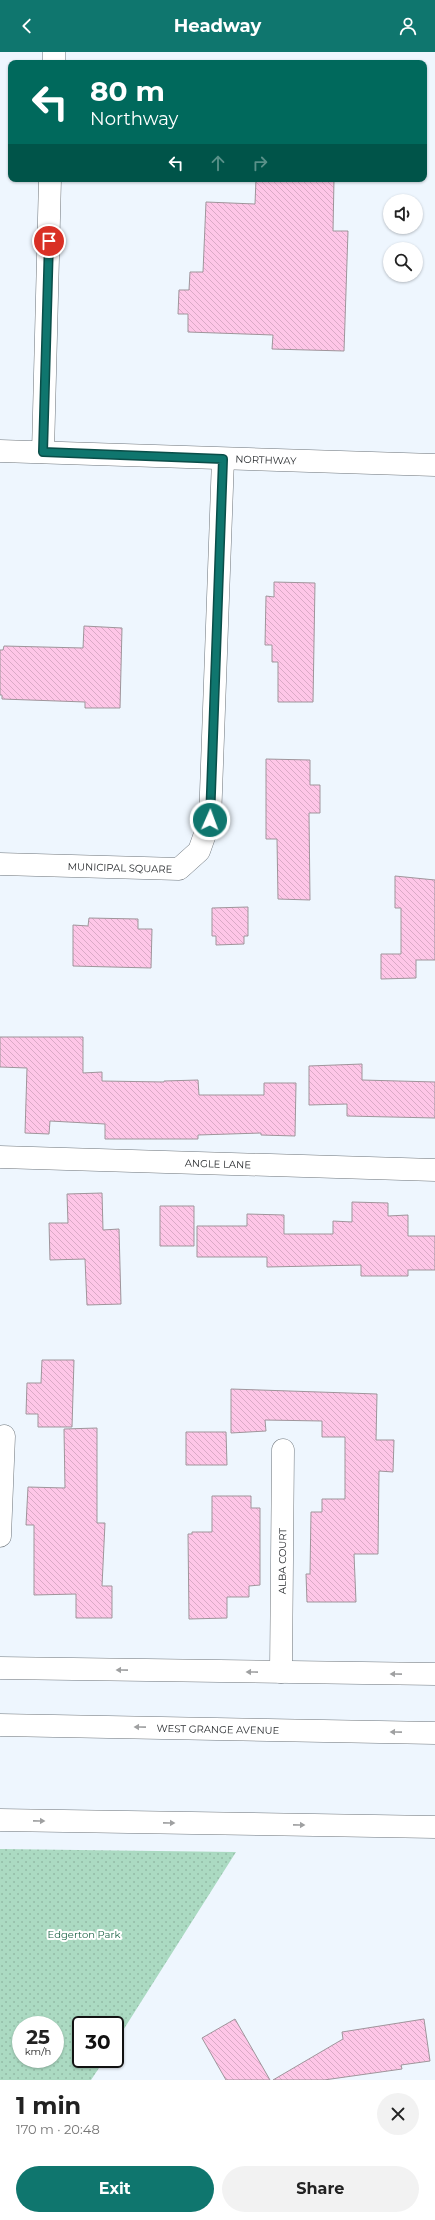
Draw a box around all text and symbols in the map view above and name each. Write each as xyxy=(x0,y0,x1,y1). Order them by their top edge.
icon: back xyxy=(16,15,38,37)
text: Headway xyxy=(174,15,261,37)
icon: person xyxy=(397,15,419,37)
text: 80 m xyxy=(90,74,165,108)
icon: left xyxy=(24,76,76,128)
text: Northway xyxy=(90,108,178,130)
icon: left xyxy=(165,152,187,174)
icon: ahead xyxy=(207,152,229,174)
icon: right xyxy=(249,152,271,174)
map controls xyxy=(383,194,423,282)
button: sound xyxy=(383,194,423,234)
pin xyxy=(32,224,66,258)
icon: arrive xyxy=(38,230,60,252)
button: search xyxy=(383,242,423,282)
street label: NORTHWAY xyxy=(235,453,297,468)
position arrow xyxy=(189,799,231,841)
street label: MUNICIPAL SQUARE xyxy=(67,860,173,876)
street label: ANGLE LANE xyxy=(185,1157,251,1172)
street label: ALBA COURT xyxy=(276,1528,289,1594)
one-way arrow xyxy=(115,1667,128,1673)
one-way arrow xyxy=(245,1669,258,1675)
one-way arrow xyxy=(389,1671,402,1677)
street label: WEST GRANGE AVENUE xyxy=(157,1722,280,1737)
one-way arrow xyxy=(133,1724,146,1730)
one-way arrow xyxy=(389,1729,402,1735)
one-way arrow xyxy=(33,1818,46,1824)
one-way arrow xyxy=(163,1820,176,1826)
one-way arrow xyxy=(293,1822,306,1828)
park label: Edgerton Park xyxy=(48,1928,120,1941)
speed limit sign: 30 xyxy=(72,2016,124,2068)
text: 25 xyxy=(26,2025,50,2049)
text: km/h xyxy=(25,2045,51,2058)
text: 1 min xyxy=(16,2091,81,2120)
button: close xyxy=(377,2093,419,2135)
text: 170 m · 20:48 xyxy=(16,2121,100,2137)
button: Exit xyxy=(16,2166,214,2212)
button: Share xyxy=(222,2166,419,2212)

